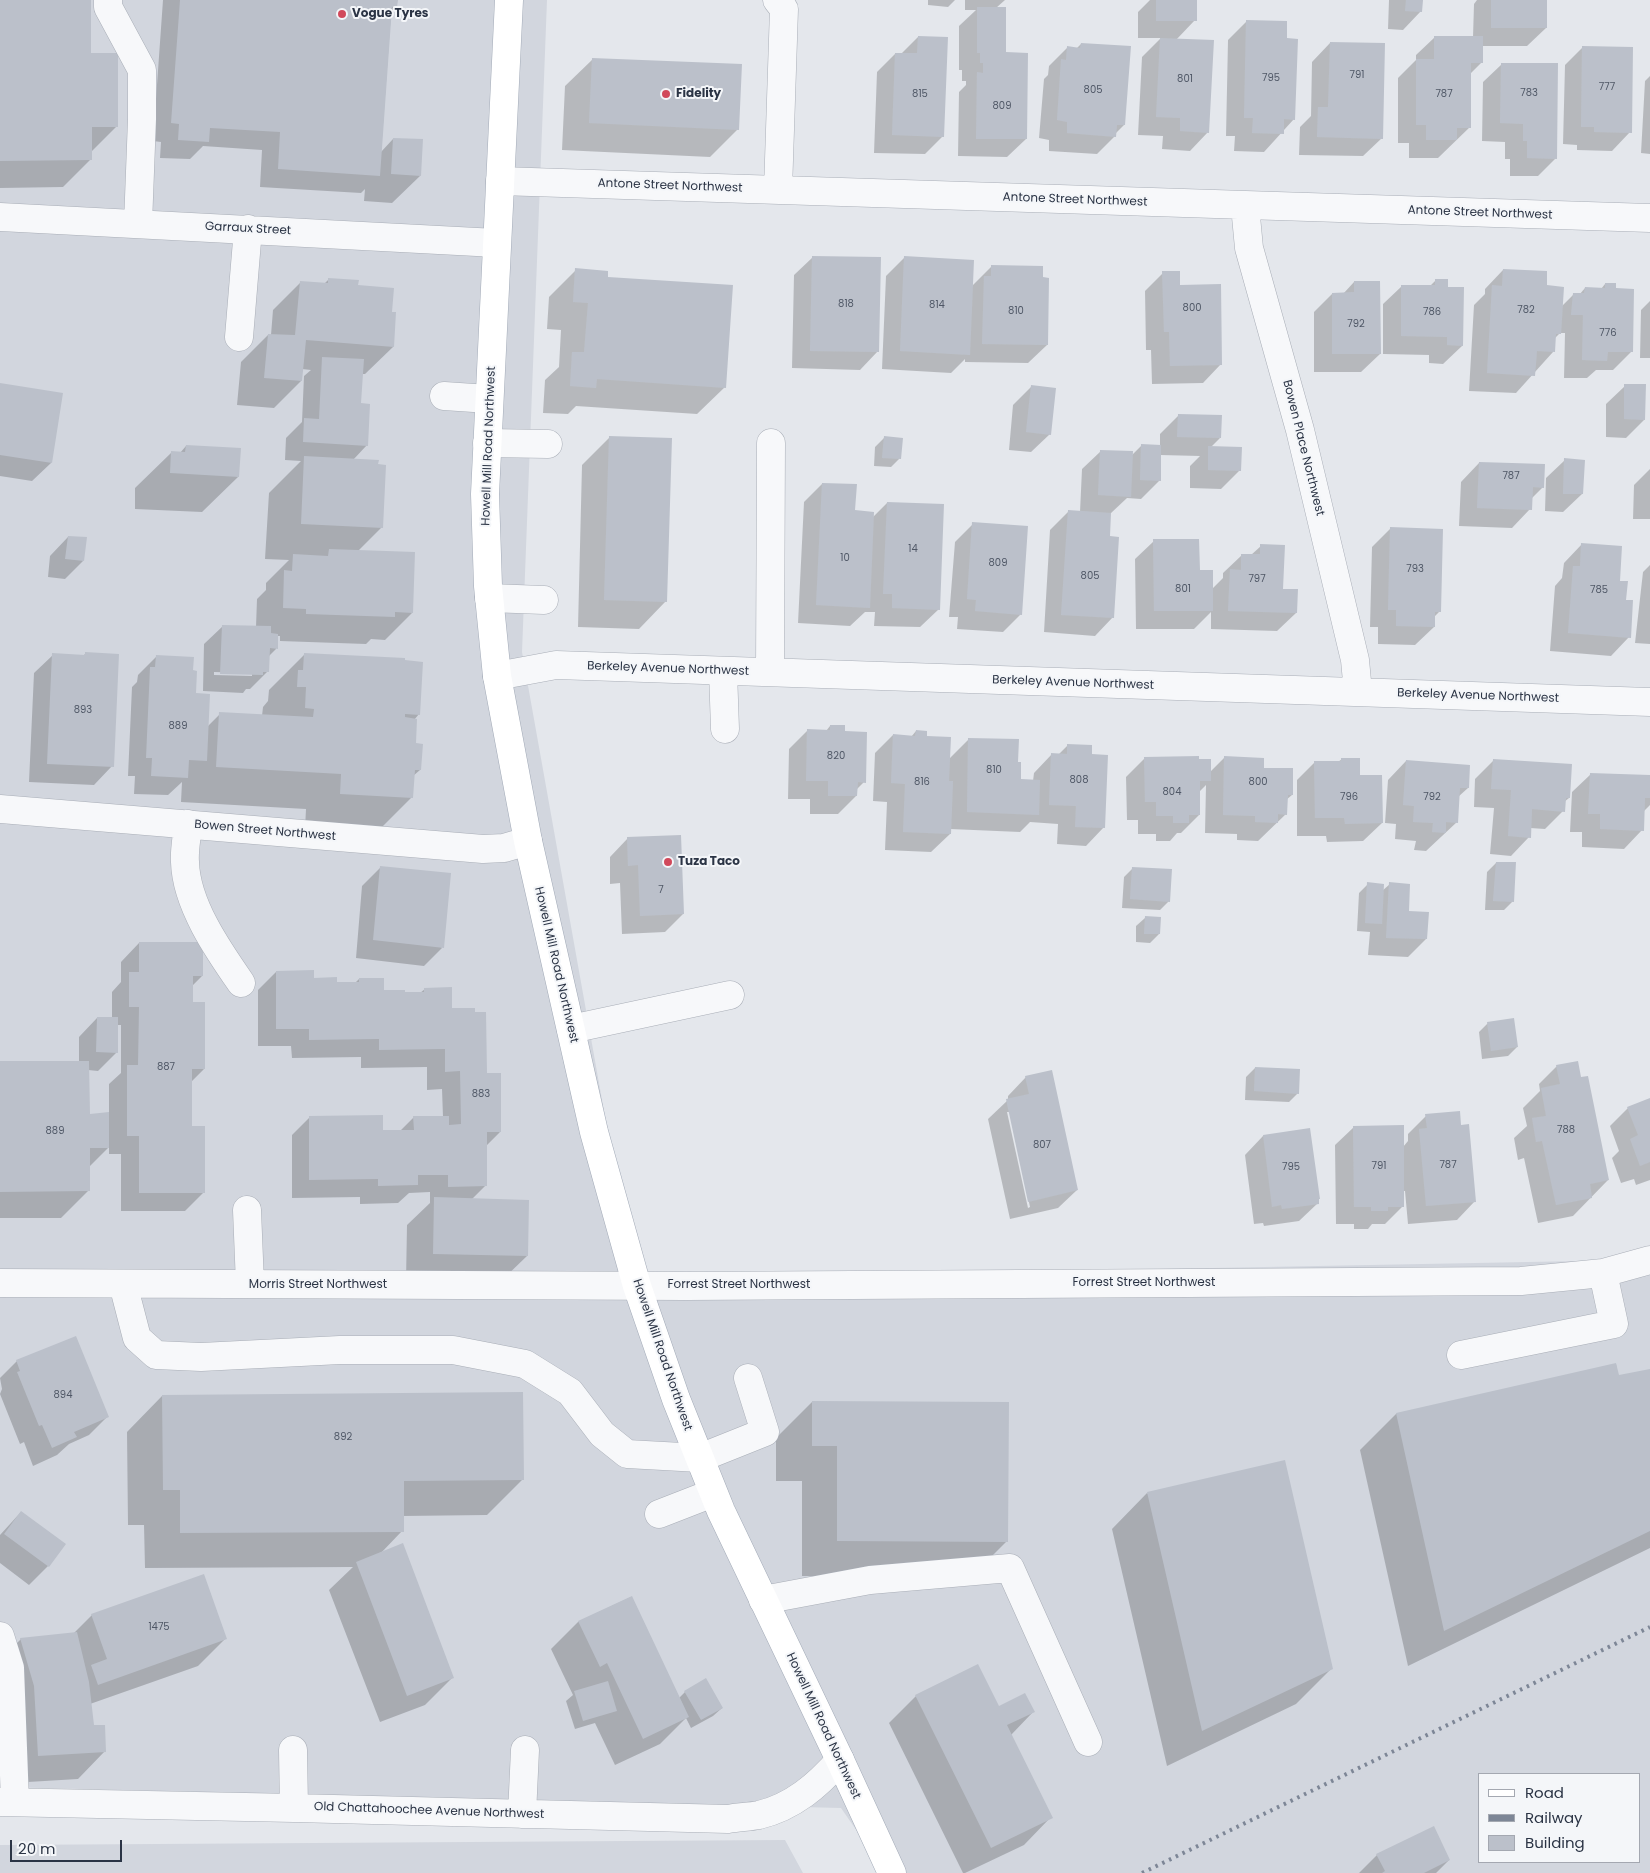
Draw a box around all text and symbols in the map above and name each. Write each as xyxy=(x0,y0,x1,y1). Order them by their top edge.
place label: Vogue Tyres xyxy=(352,7,428,21)
marker: Vogue Tyres xyxy=(336,8,348,20)
house number: 791 xyxy=(1350,69,1364,81)
house number: 795 xyxy=(1262,72,1280,84)
house number: 801 xyxy=(1177,73,1193,85)
house number: 777 xyxy=(1599,81,1615,93)
house number: 805 xyxy=(1084,84,1102,96)
place label: Fidelity xyxy=(676,87,721,101)
house number: 783 xyxy=(1520,87,1538,99)
marker: Fidelity xyxy=(660,88,672,100)
house number: 815 xyxy=(912,88,928,100)
house number: 787 xyxy=(1435,88,1453,100)
house number: 809 xyxy=(993,100,1011,112)
street label: Antone Street Northwest xyxy=(597,176,743,196)
street label: Antone Street Northwest xyxy=(1002,190,1148,210)
street label: Antone Street Northwest xyxy=(1407,203,1553,223)
street label: Garraux Street xyxy=(205,220,291,238)
house number: 818 xyxy=(838,298,854,310)
house number: 814 xyxy=(929,299,945,311)
house number: 800 xyxy=(1183,302,1201,314)
house number: 782 xyxy=(1517,304,1535,316)
house number: 810 xyxy=(1008,305,1024,317)
house number: 786 xyxy=(1423,306,1441,318)
house number: 792 xyxy=(1347,318,1365,330)
house number: 776 xyxy=(1599,327,1617,339)
street label: Howell Mill Road Northwest xyxy=(479,366,499,526)
street label: Bowen Place Northwest xyxy=(1279,378,1327,518)
house number: 787 xyxy=(1502,470,1520,482)
house number: 14 xyxy=(908,543,918,555)
house number: 10 xyxy=(840,552,850,564)
house number: 809 xyxy=(989,557,1007,569)
house number: 793 xyxy=(1406,563,1424,575)
house number: 805 xyxy=(1081,570,1099,582)
house number: 797 xyxy=(1248,573,1266,585)
house number: 801 xyxy=(1175,583,1191,595)
house number: 785 xyxy=(1590,584,1608,596)
street label: Berkeley Avenue Northwest xyxy=(587,659,749,679)
street label: Berkeley Avenue Northwest xyxy=(992,673,1154,693)
street label: Berkeley Avenue Northwest xyxy=(1397,686,1559,706)
house number: 893 xyxy=(74,704,92,716)
house number: 889 xyxy=(169,720,187,732)
house number: 820 xyxy=(827,750,845,762)
house number: 810 xyxy=(986,764,1002,776)
house number: 808 xyxy=(1070,774,1088,786)
house number: 816 xyxy=(914,776,930,788)
house number: 800 xyxy=(1249,776,1267,788)
house number: 804 xyxy=(1163,786,1181,798)
house number: 796 xyxy=(1340,791,1358,803)
house number: 792 xyxy=(1423,791,1441,803)
street label: Bowen Street Northwest xyxy=(194,818,336,844)
place label: Tuza Taco xyxy=(678,855,740,869)
marker: Tuza Taco xyxy=(662,856,674,868)
house number: 7 xyxy=(658,884,664,896)
street label: Howell Mill Road Northwest xyxy=(531,886,581,1044)
house number: 887 xyxy=(157,1061,175,1073)
house number: 883 xyxy=(472,1088,490,1100)
house number: 788 xyxy=(1557,1124,1575,1136)
house number: 889 xyxy=(46,1125,64,1137)
house number: 807 xyxy=(1033,1139,1051,1151)
house number: 787 xyxy=(1439,1159,1457,1171)
house number: 791 xyxy=(1372,1160,1386,1172)
house number: 795 xyxy=(1282,1161,1300,1173)
street label: Forrest Street Northwest xyxy=(1073,1276,1215,1290)
street label: Howell Mill Road Northwest xyxy=(629,1277,695,1433)
street label: Morris Street Northwest xyxy=(249,1278,387,1292)
street label: Forrest Street Northwest xyxy=(668,1278,810,1292)
house number: 894 xyxy=(54,1389,72,1401)
house number: 892 xyxy=(334,1431,352,1443)
house number: 1475 xyxy=(148,1621,170,1633)
street label: Howell Mill Road Northwest xyxy=(783,1651,863,1801)
legend xyxy=(1478,1773,1640,1863)
text: Road xyxy=(1525,1782,1564,1803)
street label: Old Chattahoochee Avenue Northwest xyxy=(314,1800,544,1822)
text: Railway xyxy=(1525,1807,1583,1828)
scale bar xyxy=(12,1830,125,1862)
text: Building xyxy=(1525,1832,1585,1853)
text: 20 m xyxy=(18,1838,56,1859)

